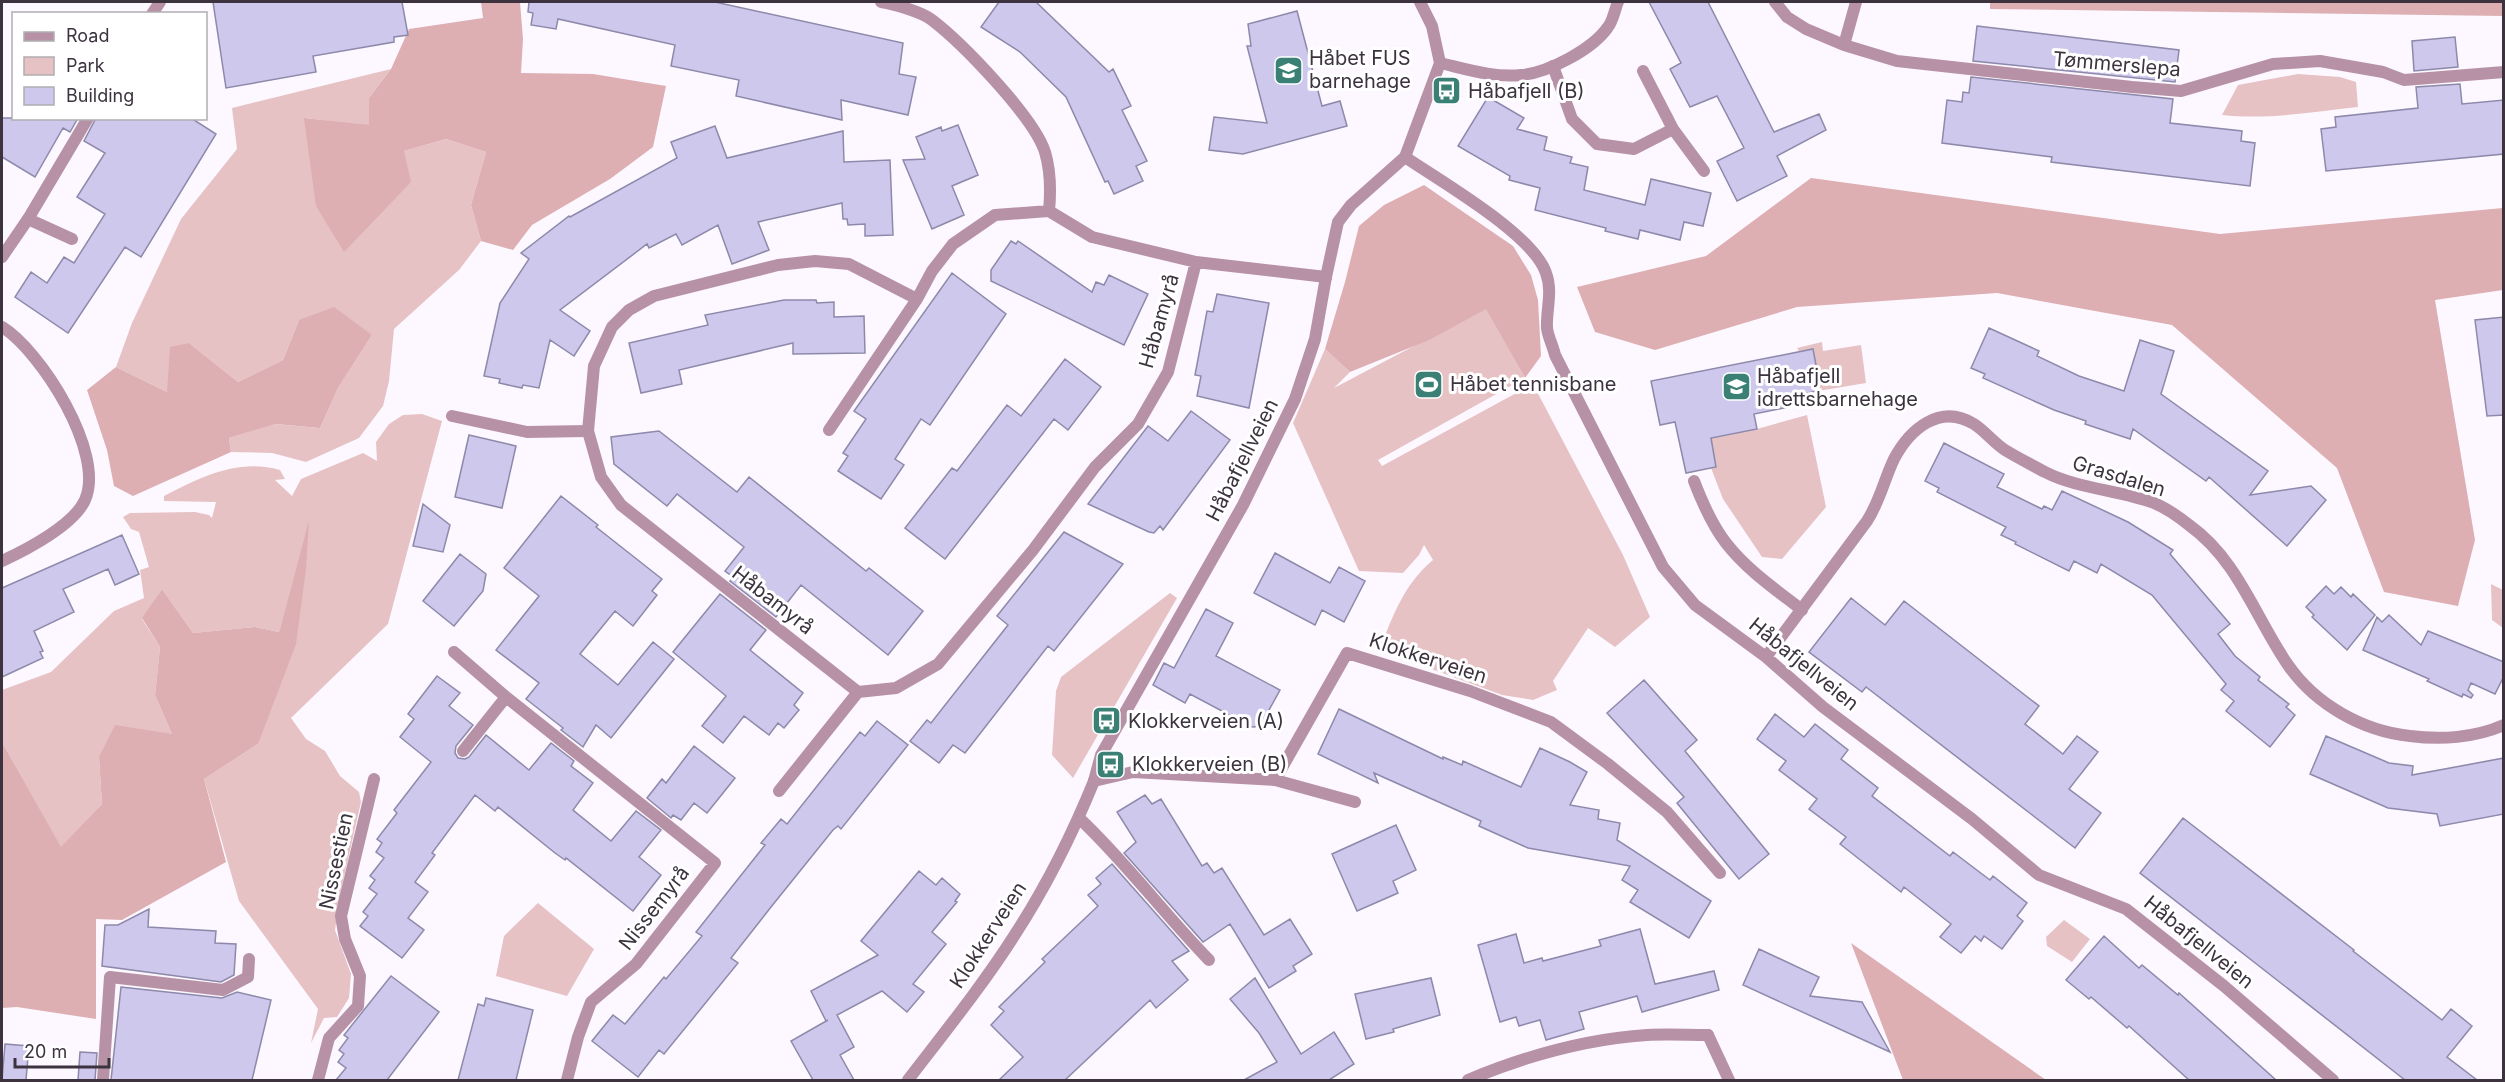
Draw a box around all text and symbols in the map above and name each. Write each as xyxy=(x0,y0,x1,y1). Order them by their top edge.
legend xyxy=(12,12,207,120)
text: Road xyxy=(66,25,109,46)
place label: Håbet FUS barnehage xyxy=(1309,46,1411,93)
street label: Tømmerslepa xyxy=(2052,46,2182,82)
school or university icon: Håbet FUS barnehage xyxy=(1272,54,1304,86)
text: Park xyxy=(66,55,105,76)
bus stop icon: Håbafjell (B) xyxy=(1431,75,1463,107)
place label: Håbafjell (B) xyxy=(1468,79,1585,103)
text: Building xyxy=(66,85,134,106)
street label: Håbamyrå xyxy=(1134,271,1184,371)
place label: Håbafjell idrettsbarnehage xyxy=(1757,364,1918,411)
sports icon: Håbet tennisbane xyxy=(1413,368,1445,400)
school or university icon: Håbafjell idrettsbarnehage xyxy=(1720,371,1752,403)
place label: Håbet tennisbane xyxy=(1450,372,1616,396)
street label: Håbafjellveien xyxy=(1201,395,1283,525)
street label: Grasdalen xyxy=(2070,450,2168,502)
street label: Håbamyrå xyxy=(727,561,819,639)
street label: Håbafjellveien xyxy=(1744,612,1864,716)
street label: Klokkerveien xyxy=(1366,628,1490,688)
bus stop icon: Klokkerveien (A) xyxy=(1091,705,1123,737)
place label: Klokkerveien (A) xyxy=(1128,709,1284,733)
bus stop icon: Klokkerveien (B) xyxy=(1095,748,1127,780)
place label: Klokkerveien (B) xyxy=(1132,752,1287,776)
street label: Nissestien xyxy=(314,811,358,911)
street label: Nissemyrå xyxy=(614,861,694,955)
street label: Klokkerveien xyxy=(945,877,1031,993)
street label: Håbafjellveien xyxy=(2139,890,2259,994)
scale bar xyxy=(15,1031,110,1069)
text: 20 m xyxy=(24,1041,67,1062)

